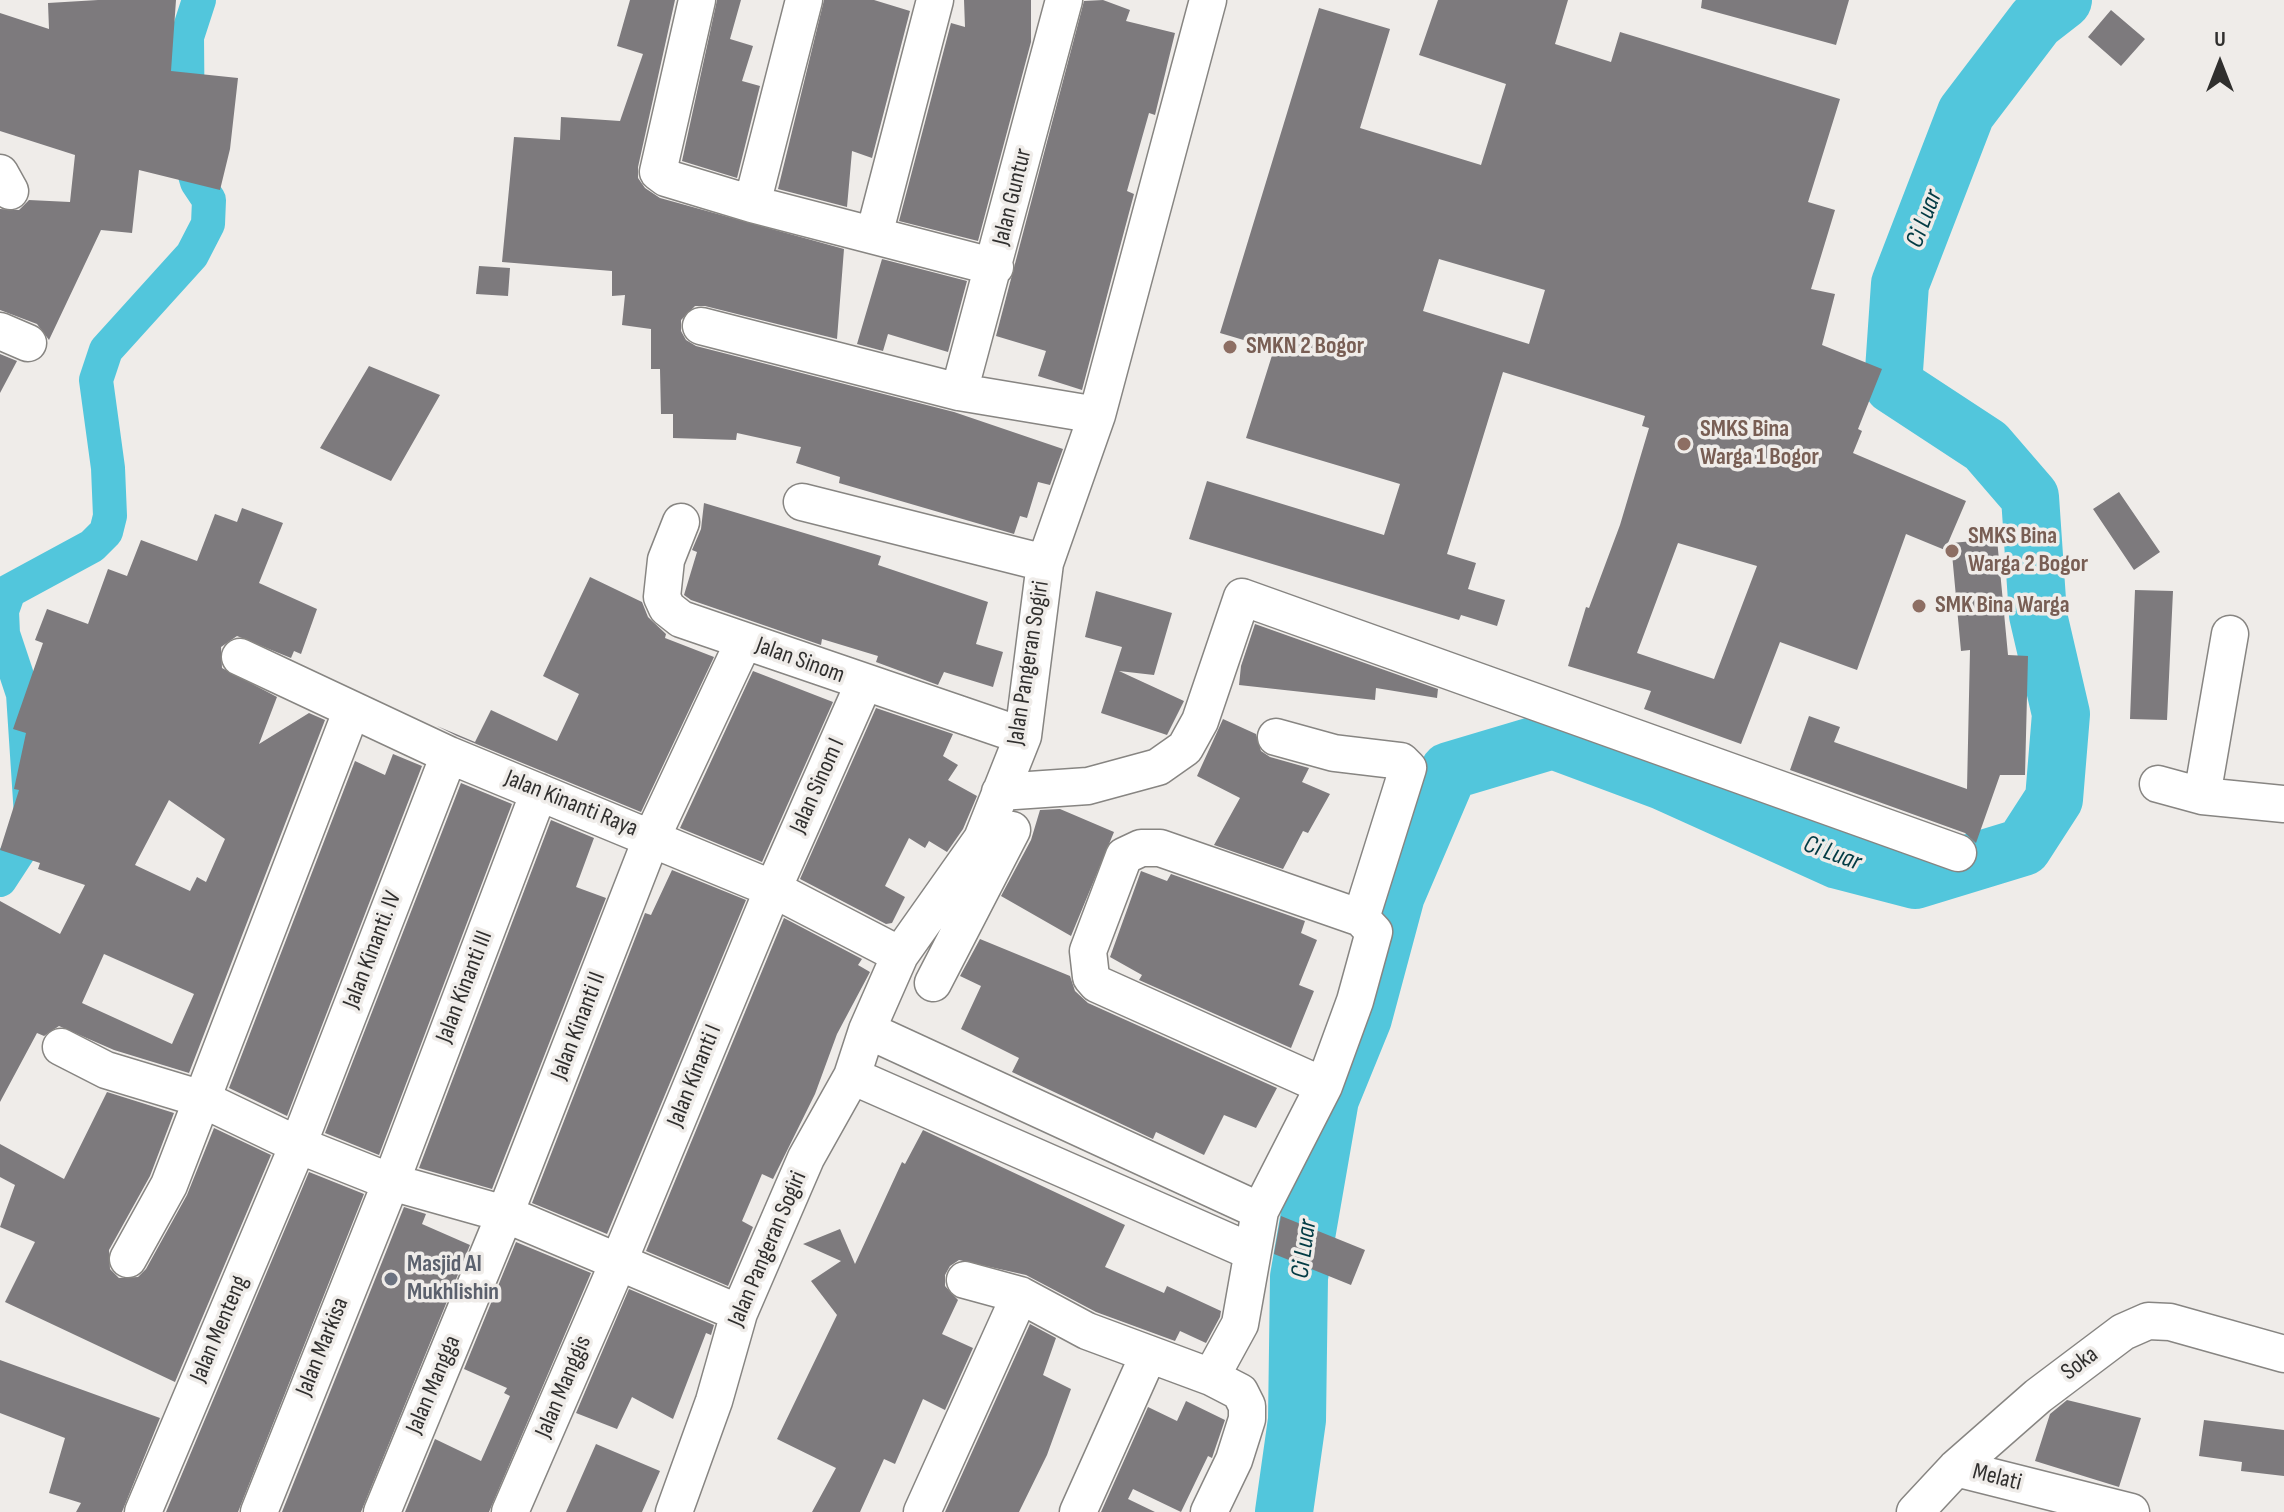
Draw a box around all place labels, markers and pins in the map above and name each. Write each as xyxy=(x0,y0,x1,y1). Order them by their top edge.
place label: SMKN 2 Bogor xyxy=(1246,333,1364,361)
marker: SMKN 2 Bogor xyxy=(1221,338,1239,356)
place label: SMKS Bina Warga 1 Bogor xyxy=(1700,416,1819,472)
marker: SMKS Bina Warga 1 Bogor xyxy=(1675,435,1693,453)
place label: SMKS Bina Warga 2 Bogor xyxy=(1968,523,2088,579)
marker: SMKS Bina Warga 2 Bogor xyxy=(1943,542,1961,560)
place label: SMK Bina Warga xyxy=(1935,592,2070,620)
marker: SMK Bina Warga xyxy=(1910,597,1928,615)
place label: Masjid Al Mukhlishin xyxy=(407,1251,499,1307)
marker: Masjid Al Mukhlishin xyxy=(382,1270,400,1288)

